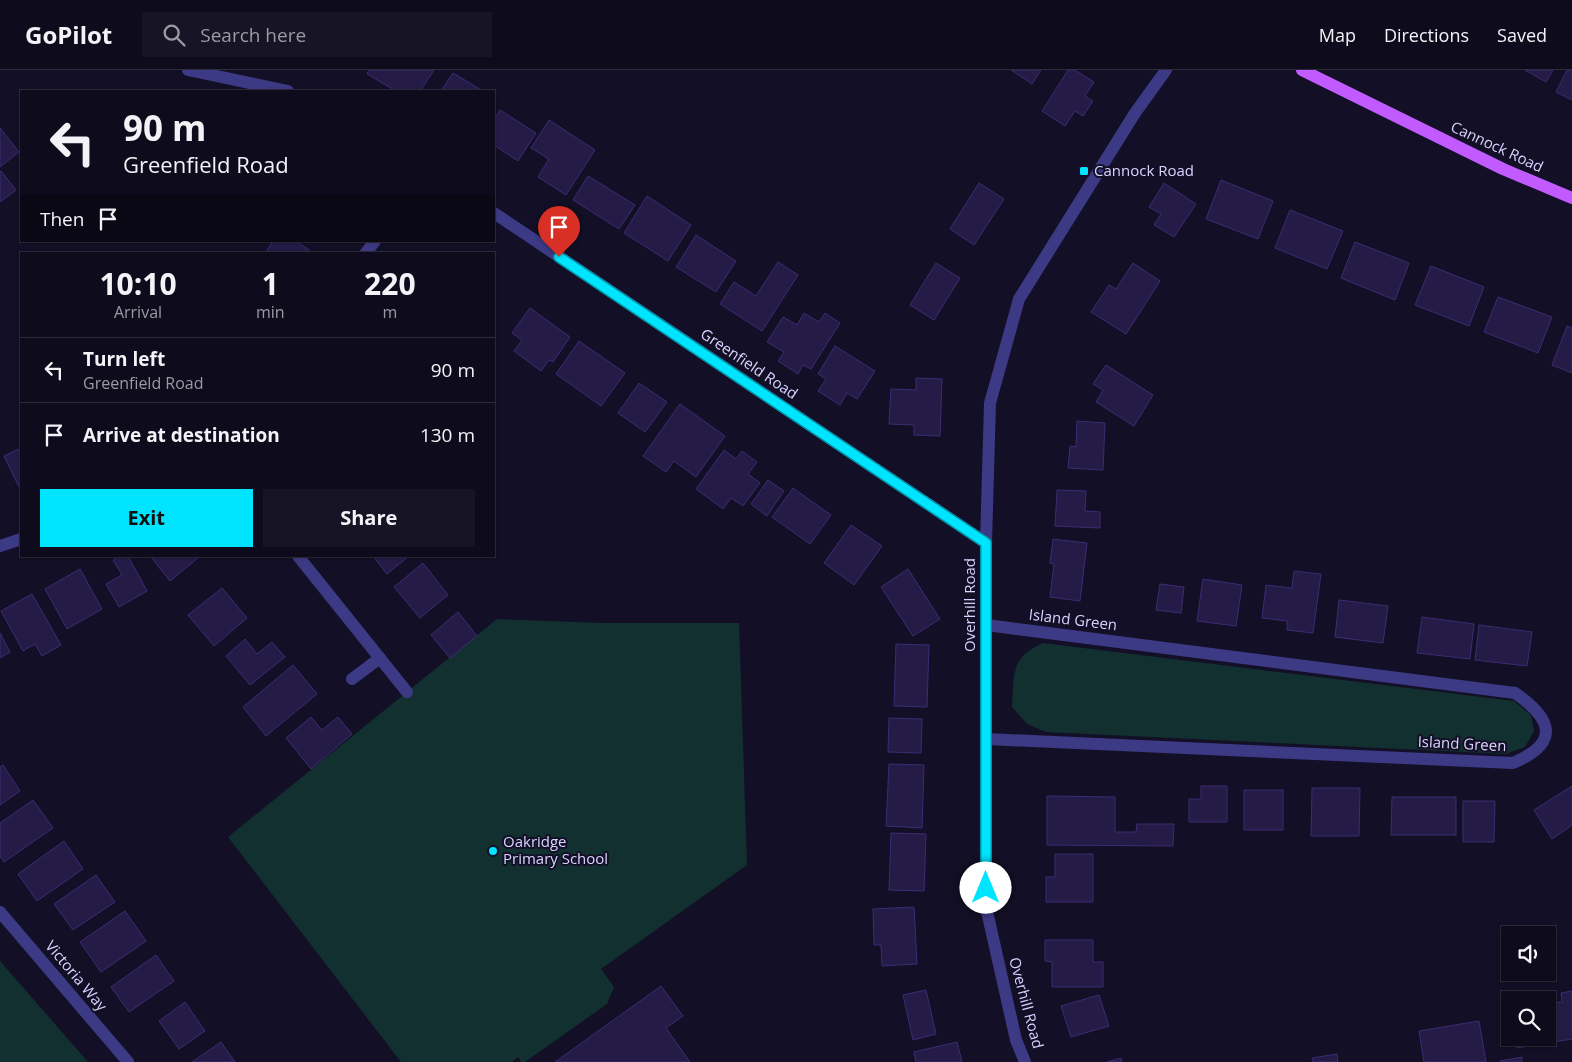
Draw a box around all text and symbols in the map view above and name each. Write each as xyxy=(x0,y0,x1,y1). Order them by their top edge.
search box xyxy=(142,12,492,57)
text: GoPilot xyxy=(25,18,112,51)
icon: search xyxy=(160,21,188,49)
text: Search here xyxy=(200,22,306,48)
text: Map xyxy=(1319,23,1356,47)
text: Directions xyxy=(1384,23,1469,47)
text: Saved xyxy=(1497,23,1547,47)
text: 90 m xyxy=(123,104,206,151)
icon: left xyxy=(40,110,105,175)
street label: Cannock Road xyxy=(1448,116,1547,176)
text: Greenfield Road xyxy=(123,149,289,179)
place label: Cannock Road xyxy=(1094,160,1194,180)
marker: Cannock Road xyxy=(1078,165,1090,177)
icon: arrive xyxy=(94,205,122,233)
text: Then xyxy=(40,206,84,232)
pin xyxy=(538,206,580,257)
icon: arrive xyxy=(545,213,573,241)
text: 10:10 xyxy=(99,263,177,304)
text: 1 xyxy=(262,263,279,304)
text: 220 xyxy=(364,263,416,304)
text: Arrival xyxy=(114,301,162,323)
text: min xyxy=(256,301,285,323)
text: m xyxy=(382,301,397,323)
street label: Greenfield Road xyxy=(697,323,802,403)
text: Turn left xyxy=(83,346,165,372)
icon: left xyxy=(40,356,68,384)
text: 90 m xyxy=(431,357,475,383)
text: Greenfield Road xyxy=(83,372,204,394)
icon: arrive xyxy=(40,421,68,449)
text: Arrive at destination xyxy=(83,422,280,448)
text: 130 m xyxy=(420,422,475,448)
button: Exit xyxy=(40,489,253,547)
button: Share xyxy=(263,489,475,547)
street label: Overhill Road xyxy=(959,558,979,652)
street label: Island Green xyxy=(1028,604,1118,634)
street label: Island Green xyxy=(1417,731,1507,755)
place label: Oakridge Primary School xyxy=(503,831,608,868)
marker: Oakridge Primary School xyxy=(487,845,499,857)
position arrow xyxy=(959,861,1011,913)
map controls xyxy=(1501,926,1556,1046)
button: sound xyxy=(1501,926,1556,981)
street label: Victoria Way xyxy=(41,936,112,1015)
street label: Overhill Road xyxy=(1005,955,1049,1051)
button: search xyxy=(1501,991,1556,1046)

